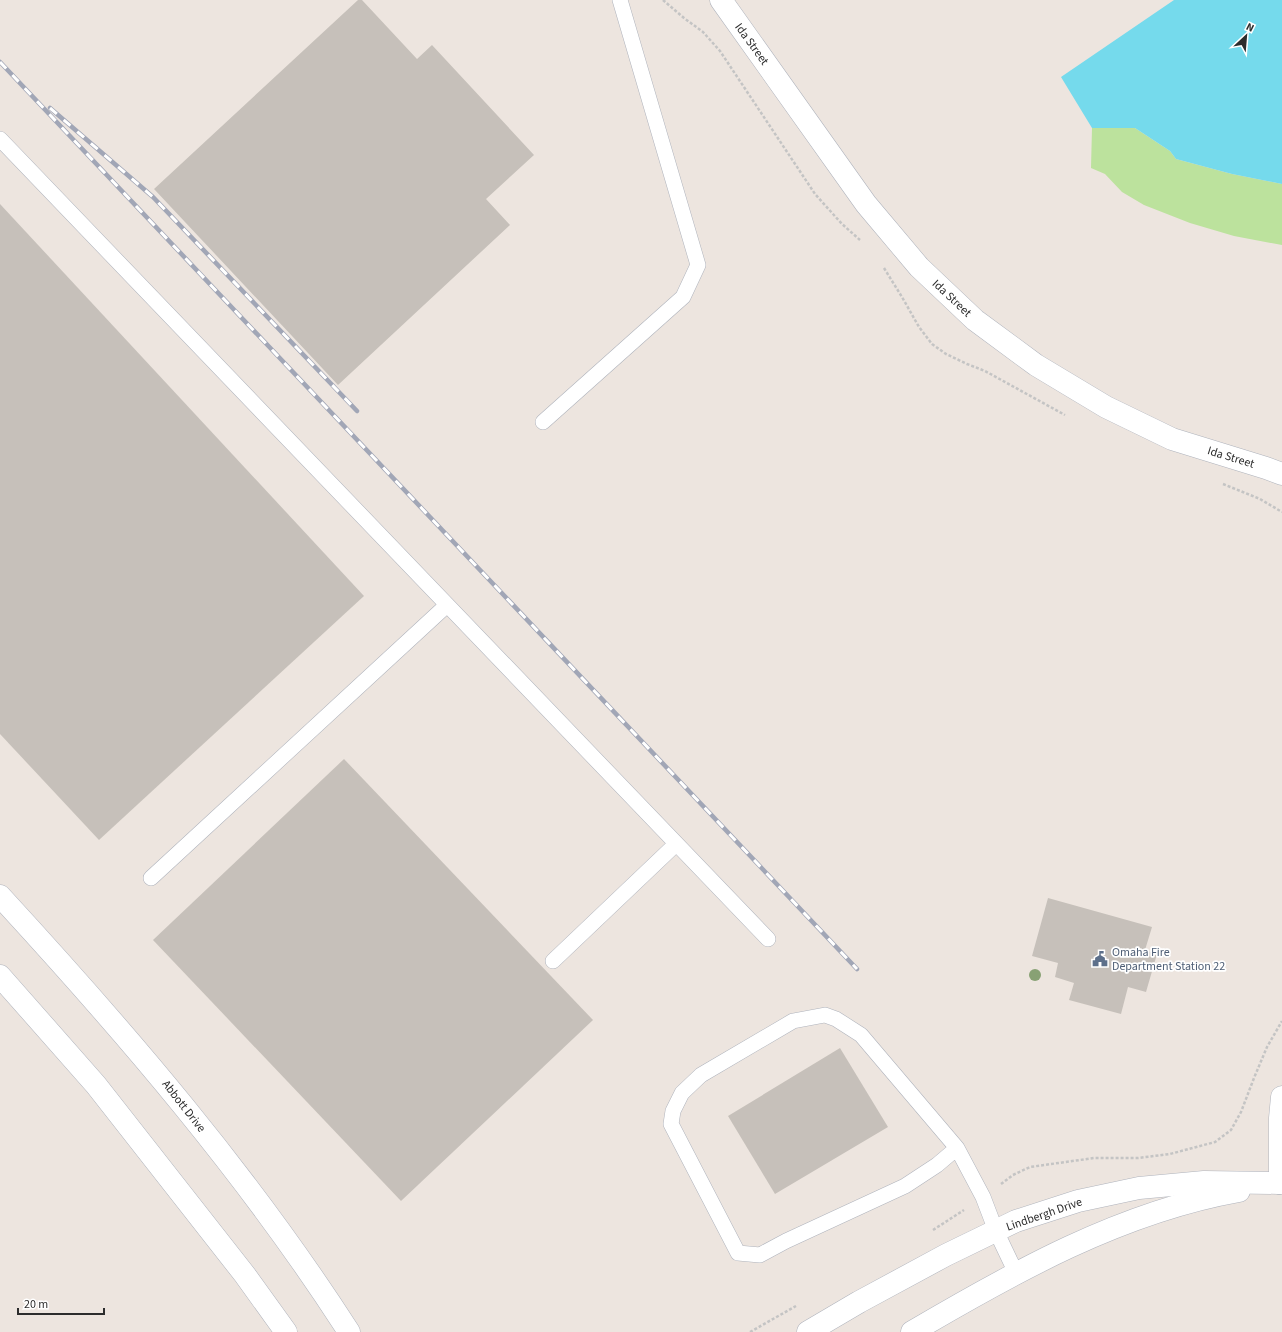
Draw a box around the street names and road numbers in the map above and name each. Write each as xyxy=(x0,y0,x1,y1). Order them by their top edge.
street label: Ida Street xyxy=(731,20,773,69)
street label: Ida Street xyxy=(928,276,975,321)
street label: Ida Street xyxy=(1205,442,1256,473)
street label: Abbott Drive xyxy=(158,1076,210,1136)
street label: Lindbergh Drive xyxy=(1004,1193,1085,1235)

